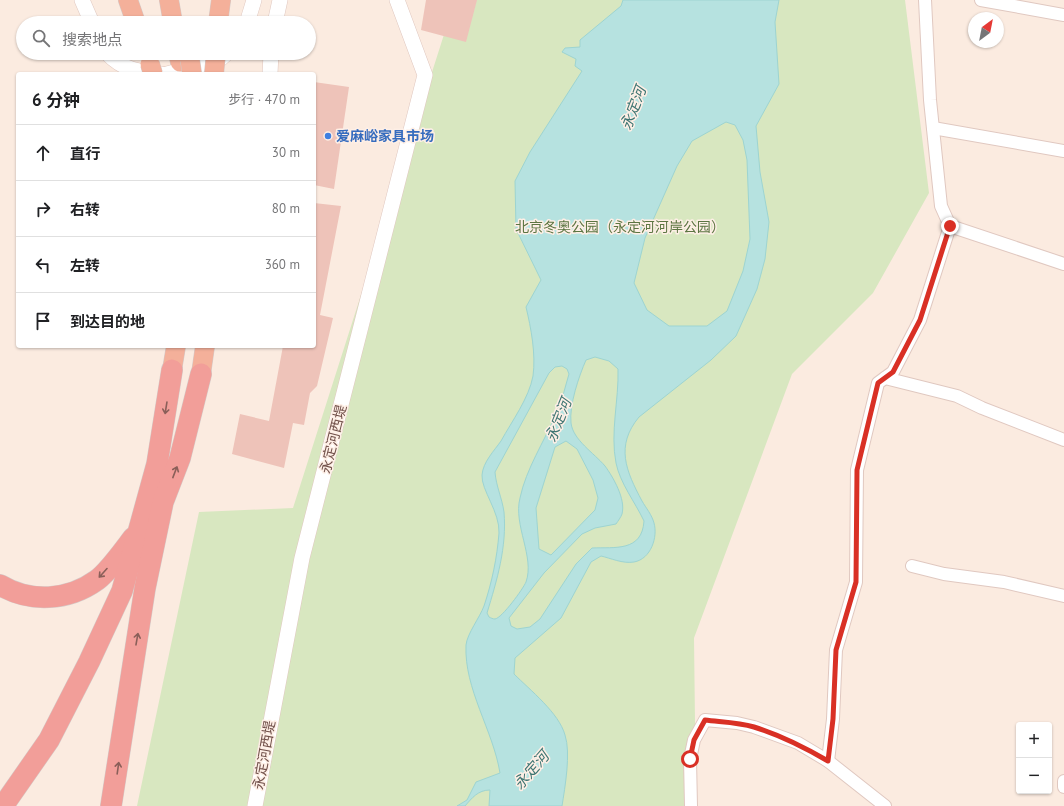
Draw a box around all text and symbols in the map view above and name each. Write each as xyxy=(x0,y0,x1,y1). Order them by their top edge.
north arrow xyxy=(968,12,1004,48)
search box xyxy=(16,16,316,60)
icon: search xyxy=(30,27,52,49)
text: 搜索地点 xyxy=(62,30,122,49)
water label: 永定河 xyxy=(616,81,651,132)
text: 6 分钟 xyxy=(32,89,80,111)
text: 步行 · 470 m xyxy=(228,91,300,108)
place label: 爱麻峪家具市场 xyxy=(336,127,434,145)
marker: 爱麻峪家具市场 xyxy=(323,131,333,141)
icon: ahead xyxy=(32,142,54,164)
text: 直行 xyxy=(70,144,100,163)
text: 30 m xyxy=(272,144,300,161)
icon: right xyxy=(32,198,54,220)
text: 右转 xyxy=(70,200,100,219)
text: 80 m xyxy=(272,200,300,217)
route end xyxy=(941,217,959,235)
park label: 北京冬奥公园（永定河河岸公园） xyxy=(515,218,725,236)
icon: left xyxy=(32,254,54,276)
text: 左转 xyxy=(70,256,100,275)
text: 360 m xyxy=(265,256,300,273)
icon: arrive xyxy=(32,310,54,332)
text: 到达目的地 xyxy=(70,312,145,331)
water label: 永定河 xyxy=(541,393,576,444)
one-way arrow xyxy=(162,401,170,414)
street label: 永定河西堤 xyxy=(316,403,350,475)
one-way arrow xyxy=(171,466,179,478)
one-way arrow xyxy=(98,568,108,578)
one-way arrow xyxy=(133,633,141,646)
street label: 永定河西堤 xyxy=(249,719,279,791)
map controls xyxy=(1016,722,1052,794)
button: + xyxy=(1016,722,1052,758)
water label: 永定河 xyxy=(509,745,555,793)
route start xyxy=(681,750,699,768)
button: − xyxy=(1016,758,1052,794)
one-way arrow xyxy=(114,762,122,775)

